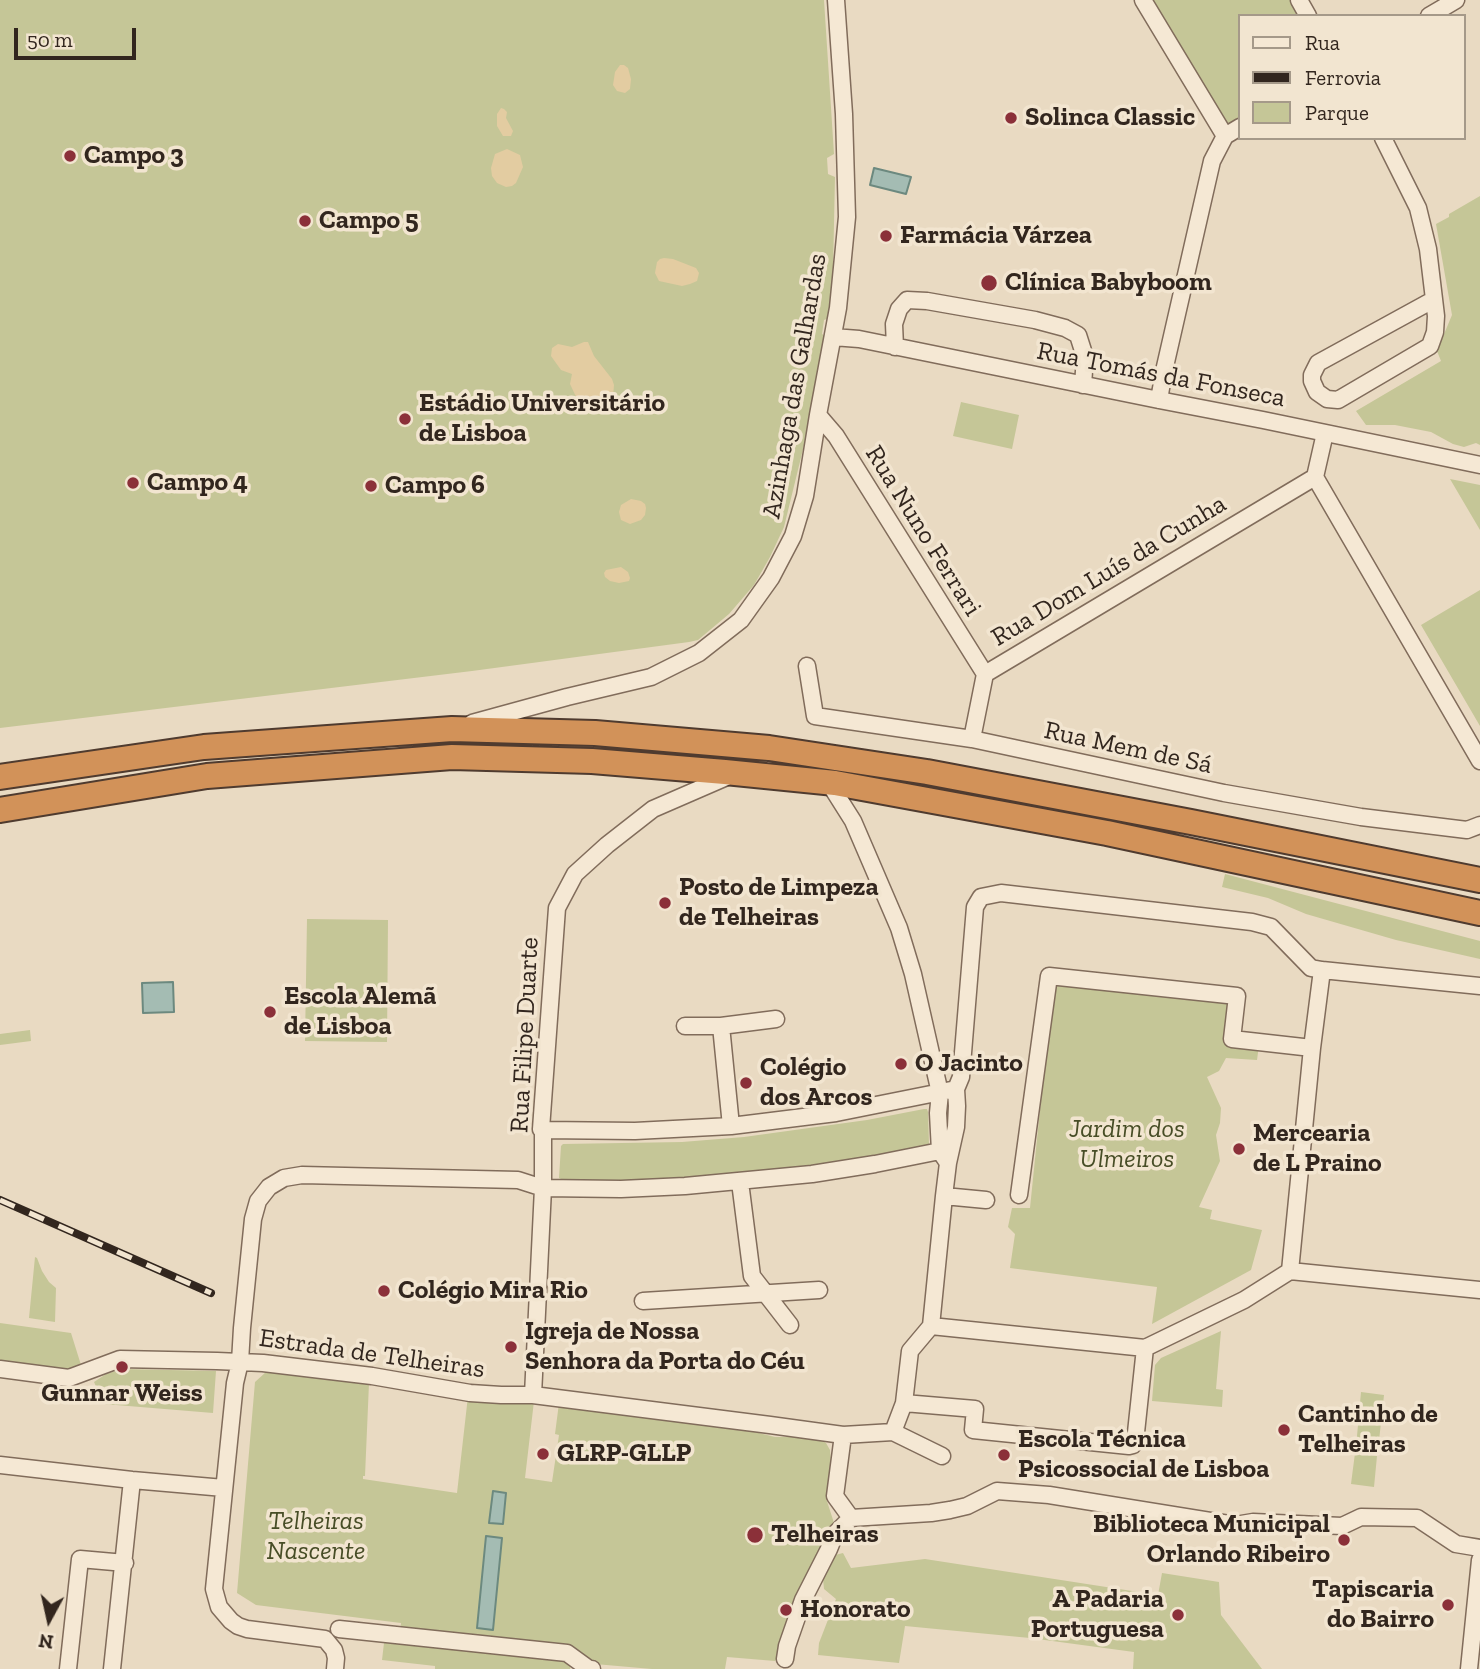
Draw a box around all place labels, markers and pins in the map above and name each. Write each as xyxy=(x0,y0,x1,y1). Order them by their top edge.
place label: Solinca Classic xyxy=(1025,102,1195,134)
marker: Solinca Classic xyxy=(1003,110,1019,126)
place label: Campo 3 xyxy=(84,140,184,172)
marker: Campo 3 xyxy=(62,148,78,164)
place label: Campo 5 xyxy=(319,205,419,237)
marker: Campo 5 xyxy=(297,213,313,229)
place label: Farmácia Várzea xyxy=(900,220,1092,252)
marker: Farmácia Várzea xyxy=(878,228,894,244)
place label: Clínica Babyboom xyxy=(1005,267,1212,299)
marker: Clínica Babyboom xyxy=(979,273,999,293)
place label: Estádio Universitário de Lisboa xyxy=(419,388,665,450)
marker: Estádio Universitário de Lisboa xyxy=(397,411,413,427)
place label: Campo 4 xyxy=(147,467,248,499)
place label: Campo 6 xyxy=(385,470,485,502)
marker: Campo 4 xyxy=(125,475,141,491)
marker: Campo 6 xyxy=(363,478,379,494)
place label: Posto de Limpeza de Telheiras xyxy=(679,872,879,934)
marker: Posto de Limpeza de Telheiras xyxy=(657,895,673,911)
place label: Escola Alemã de Lisboa xyxy=(284,981,436,1042)
marker: Escola Alemã de Lisboa xyxy=(262,1004,278,1020)
place label: O Jacinto xyxy=(915,1048,1023,1080)
place label: Colégio dos Arcos xyxy=(760,1052,872,1114)
marker: O Jacinto xyxy=(893,1056,909,1072)
marker: Colégio dos Arcos xyxy=(738,1075,754,1091)
place label: Mercearia de L Praino xyxy=(1253,1118,1382,1180)
marker: Mercearia de L Praino xyxy=(1231,1141,1247,1157)
place label: Colégio Mira Rio xyxy=(398,1275,588,1307)
marker: Colégio Mira Rio xyxy=(376,1283,392,1299)
place label: Igreja de Nossa Senhora da Porta do Céu xyxy=(525,1316,805,1378)
marker: Igreja de Nossa Senhora da Porta do Céu xyxy=(503,1339,519,1355)
marker: Gunnar Weiss xyxy=(114,1359,130,1375)
place label: Gunnar Weiss xyxy=(41,1378,203,1410)
place label: Cantinho de Telheiras xyxy=(1298,1399,1438,1460)
marker: Cantinho de Telheiras xyxy=(1276,1422,1292,1438)
place label: Escola Técnica Psicossocial de Lisboa xyxy=(1018,1424,1269,1486)
place label: GLRP-GLLP xyxy=(557,1438,691,1470)
marker: GLRP-GLLP xyxy=(535,1446,551,1462)
marker: Escola Técnica Psicossocial de Lisboa xyxy=(996,1447,1012,1463)
place label: Biblioteca Municipal Orlando Ribeiro xyxy=(1093,1509,1330,1570)
place label: Telheiras xyxy=(771,1519,879,1551)
marker: Telheiras xyxy=(745,1525,765,1545)
marker: Biblioteca Municipal Orlando Ribeiro xyxy=(1336,1532,1352,1548)
place label: Tapiscaria do Bairro xyxy=(1312,1574,1434,1636)
place label: A Padaria Portuguesa xyxy=(1031,1584,1164,1646)
place label: Honorato xyxy=(800,1594,910,1626)
marker: Tapiscaria do Bairro xyxy=(1440,1597,1456,1613)
marker: Honorato xyxy=(778,1602,794,1618)
marker: A Padaria Portuguesa xyxy=(1170,1607,1186,1623)

